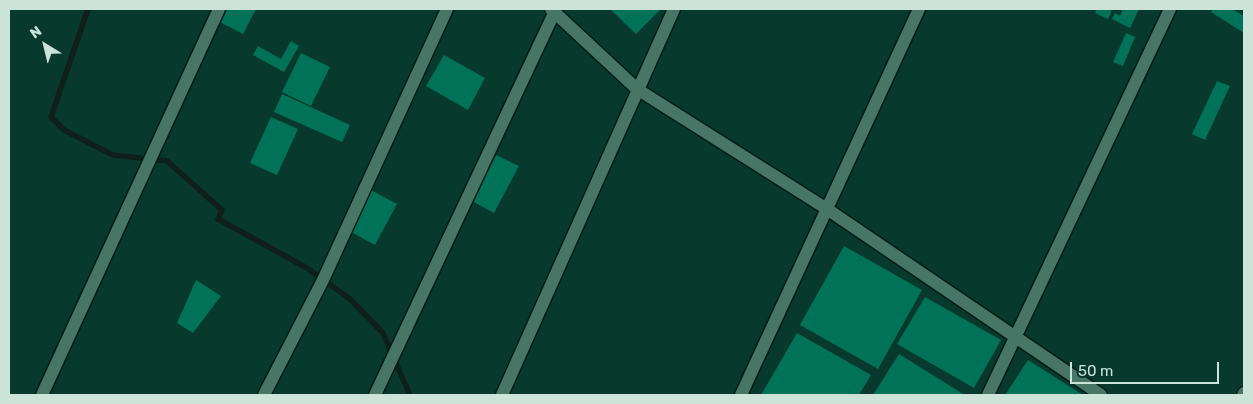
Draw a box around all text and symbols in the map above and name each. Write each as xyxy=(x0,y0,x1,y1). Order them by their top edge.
north arrow xyxy=(20,20,70,70)
text: N xyxy=(27,23,45,42)
scale bar xyxy=(1073,352,1222,384)
text: 50 m xyxy=(1078,362,1113,380)

